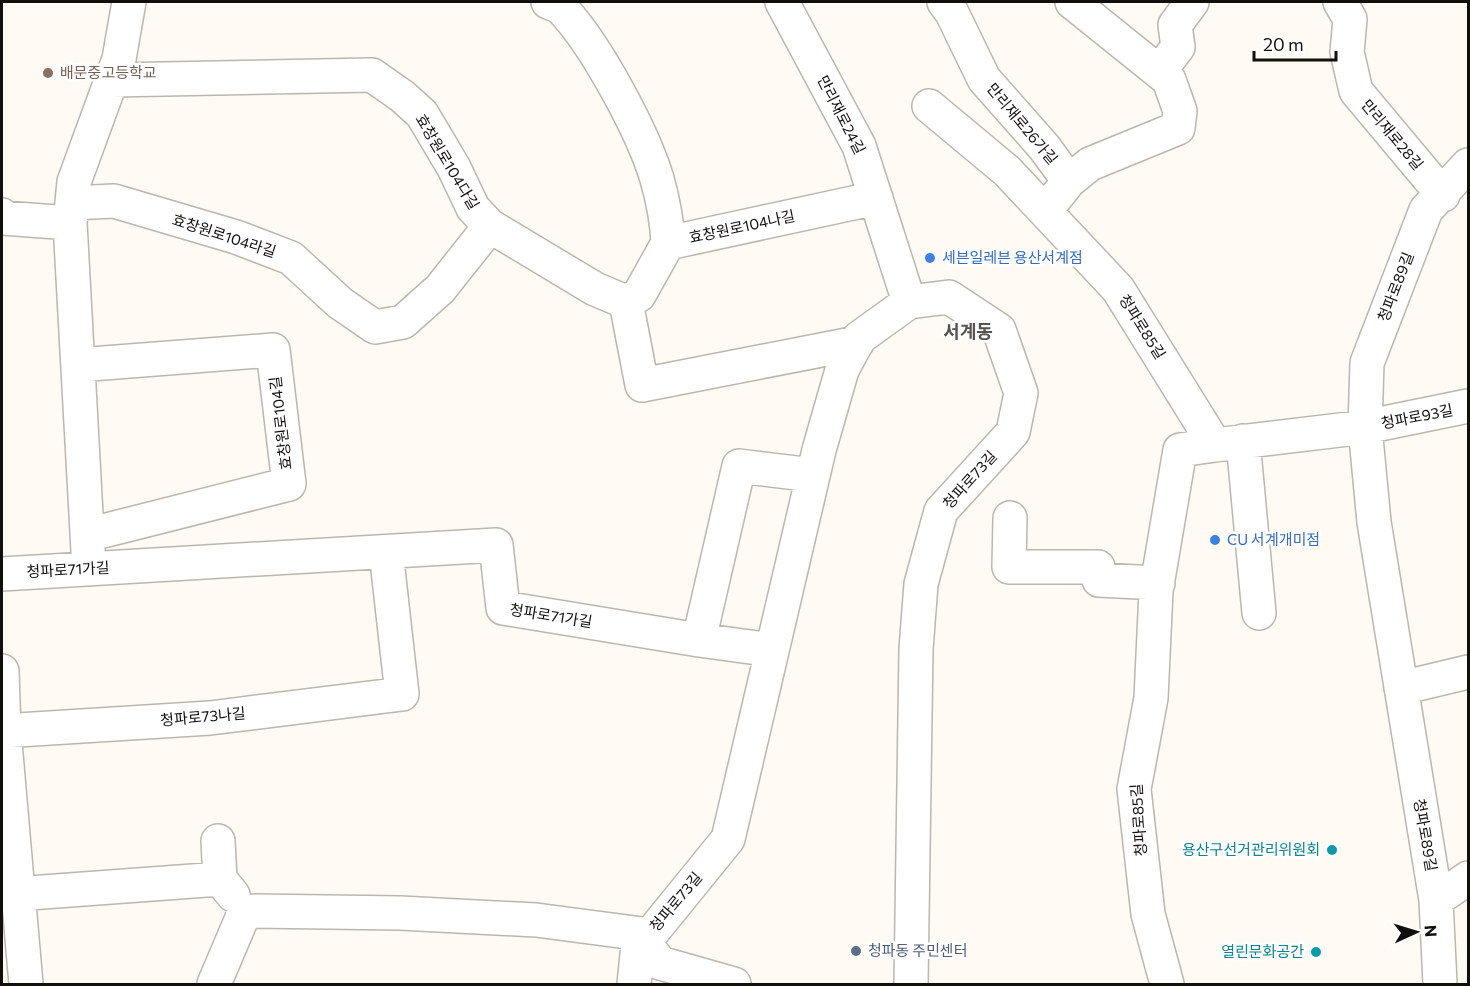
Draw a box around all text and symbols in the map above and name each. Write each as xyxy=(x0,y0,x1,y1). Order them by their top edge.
scale bar xyxy=(1254,24,1336,62)
text: 20 m xyxy=(1263,33,1304,55)
place label: 배문중고등학교 xyxy=(60,63,157,81)
marker: 배문중고등학교 xyxy=(41,66,55,80)
street label: 만리재로24길 xyxy=(814,72,869,157)
street label: 만리재로26가길 xyxy=(984,79,1062,168)
street label: 만리재로28길 xyxy=(1358,95,1427,173)
street label: 효창원로104다길 xyxy=(412,111,483,212)
street label: 효창원로104나길 xyxy=(687,206,796,246)
street label: 효창원로104라길 xyxy=(170,210,278,260)
place label: 세븐일레븐 용산서계점 xyxy=(942,248,1083,266)
street label: 청파로89길 xyxy=(1374,249,1417,324)
marker: 세븐일레븐 용산서계점 xyxy=(923,251,937,265)
street label: 청파로85길 xyxy=(1116,291,1170,362)
district label: 서계동 xyxy=(943,320,993,342)
street label: 효창원로104길 xyxy=(265,375,295,471)
street label: 청파로93길 xyxy=(1379,400,1454,432)
street label: 청파로73길 xyxy=(939,447,1000,512)
place label: CU 서계개미점 xyxy=(1227,530,1320,548)
marker: CU 서계개미점 xyxy=(1208,533,1222,547)
street label: 청파로71가길 xyxy=(26,558,110,580)
street label: 청파로71가길 xyxy=(509,600,594,630)
street label: 청파로73나길 xyxy=(160,703,246,729)
street label: 청파로85길 xyxy=(1126,783,1150,857)
street label: 청파로89길 xyxy=(1411,797,1441,873)
place label: 용산구선거관리위원회 xyxy=(1182,840,1320,858)
marker: 용산구선거관리위원회 xyxy=(1325,843,1339,857)
street label: 청파로73길 xyxy=(645,868,705,935)
north arrow xyxy=(1386,902,1446,962)
text: N xyxy=(1422,924,1441,938)
place label: 청파동 주민센터 xyxy=(868,941,967,959)
place label: 열린문화공간 xyxy=(1221,942,1304,960)
marker: 청파동 주민센터 xyxy=(849,944,863,958)
marker: 열린문화공간 xyxy=(1309,945,1323,959)

